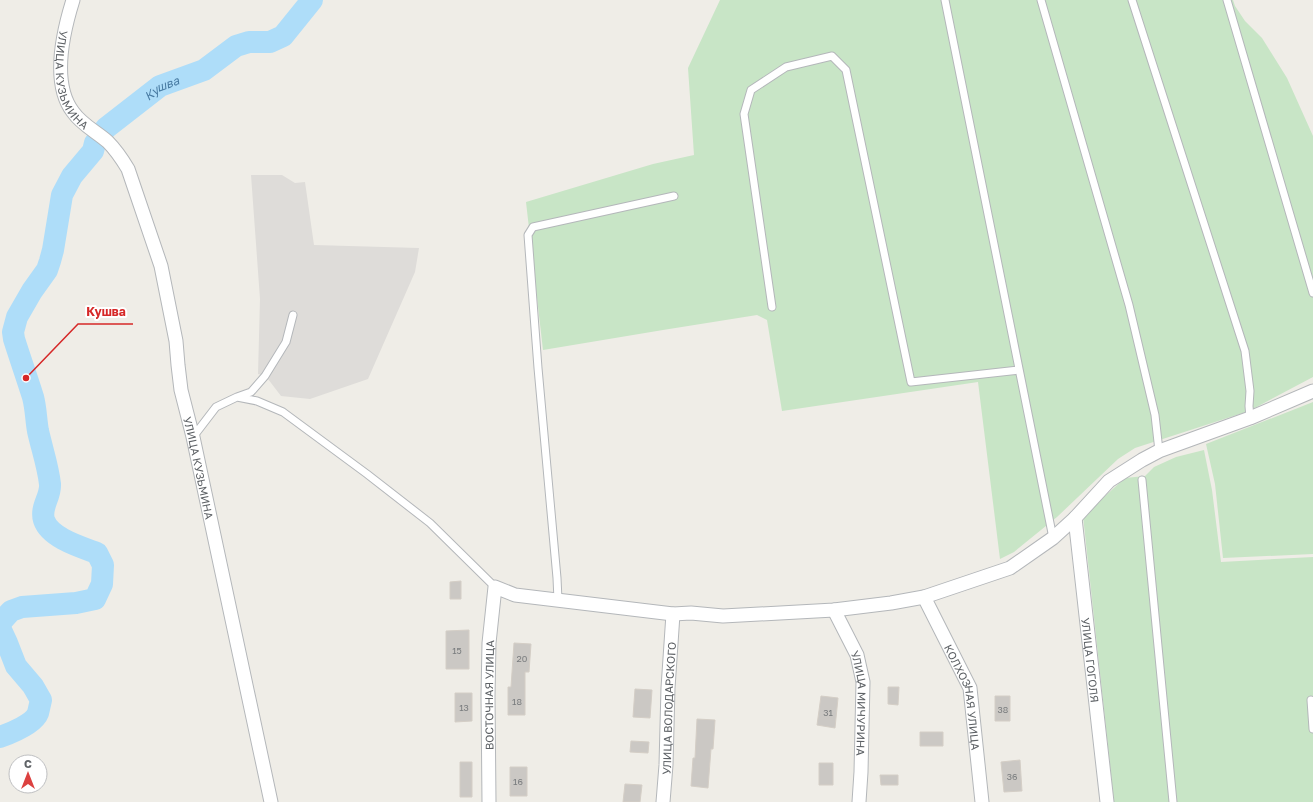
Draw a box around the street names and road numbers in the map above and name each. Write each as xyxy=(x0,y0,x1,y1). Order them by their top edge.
street label: УЛИЦА КУЗЬМИНА xyxy=(54,29,92,132)
street label: УЛИЦА КУЗЬМИНА xyxy=(182,415,217,521)
street label: УЛИЦА ГОГОЛЯ xyxy=(1080,617,1102,703)
street label: ВОСТОЧНАЯ УЛИЦА xyxy=(481,639,496,750)
street label: УЛИЦА ВОЛОДАРСКОГО xyxy=(659,641,678,775)
street label: КОЛХОЗНАЯ УЛИЦА xyxy=(942,642,983,751)
street label: УЛИЦА МИЧУРИНА xyxy=(849,648,870,756)

